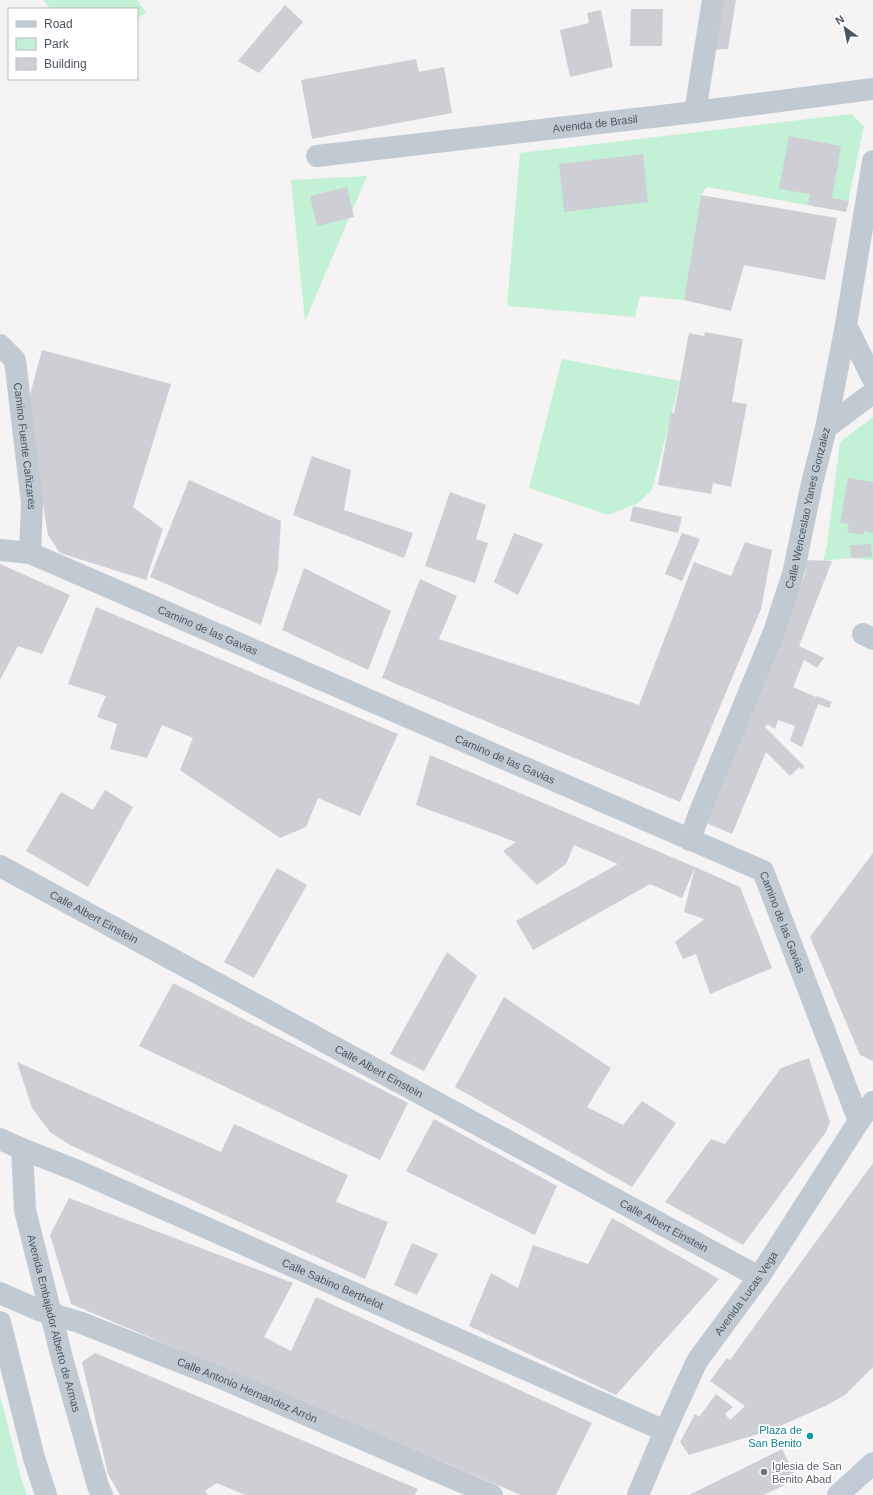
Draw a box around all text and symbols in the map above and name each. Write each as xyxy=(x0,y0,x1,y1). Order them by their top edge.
legend xyxy=(8,8,138,80)
north arrow xyxy=(825,8,865,48)
text: N xyxy=(833,12,846,27)
text: Road xyxy=(44,17,73,31)
text: Park xyxy=(44,37,70,51)
text: Building xyxy=(44,57,87,71)
street label: Avenida de Brasil xyxy=(552,113,638,135)
street label: Camino Fuente Cañizares xyxy=(12,382,38,510)
street label: Calle Wenceslao Yanes Gonzalez xyxy=(783,426,832,590)
street label: Camino de las Gavias xyxy=(156,603,260,657)
street label: Camino de las Gavias xyxy=(453,732,557,786)
street label: Camino de las Gavias xyxy=(758,870,808,975)
street label: Calle Albert Einstein xyxy=(48,888,140,946)
street label: Calle Albert Einstein xyxy=(333,1042,425,1100)
street label: Calle Albert Einstein xyxy=(618,1197,710,1254)
street label: Avenida Embajador Alberto de Armas xyxy=(25,1233,83,1414)
street label: Avenida Lucas Vega xyxy=(712,1248,780,1338)
street label: Calle Sabino Berthelot xyxy=(280,1256,385,1312)
street label: Calle Antonio Hernandez Arrón xyxy=(175,1355,319,1425)
place label: Plaza de San Benito xyxy=(748,1424,802,1449)
marker: Plaza de San Benito xyxy=(805,1431,815,1441)
place label: Iglesia de San Benito Abad xyxy=(772,1460,842,1485)
marker: Iglesia de San Benito Abad xyxy=(759,1467,769,1477)

